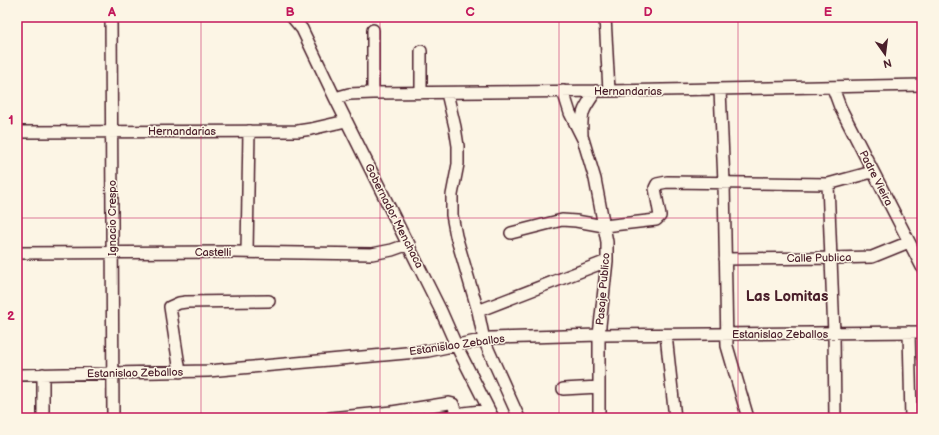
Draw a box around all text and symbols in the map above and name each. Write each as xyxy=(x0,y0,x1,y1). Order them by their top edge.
text: A xyxy=(107,4,116,20)
text: B xyxy=(285,4,295,20)
text: C xyxy=(465,4,475,20)
text: D xyxy=(643,4,653,20)
text: E xyxy=(824,4,833,20)
north arrow xyxy=(865,34,905,74)
text: N xyxy=(882,56,893,71)
street label: Hernandarias xyxy=(594,85,663,98)
text: 1 xyxy=(8,112,14,128)
street label: Hernandarias xyxy=(148,125,217,138)
street label: Padre Vieira xyxy=(857,148,895,208)
street label: Gobernador Menchaca xyxy=(362,162,426,270)
street label: Ignacio Crespo xyxy=(106,180,119,256)
street label: Castelli xyxy=(195,246,231,259)
street label: Calle Publica xyxy=(787,251,851,265)
street label: Pasaje Publico xyxy=(593,252,613,326)
district label: Las Lomitas xyxy=(746,287,828,306)
text: 2 xyxy=(7,308,15,324)
street label: Estanislao Zeballos xyxy=(732,328,829,341)
street label: Estanislao Zeballos xyxy=(408,332,506,358)
street label: Estanislao Zeballos xyxy=(87,366,184,380)

